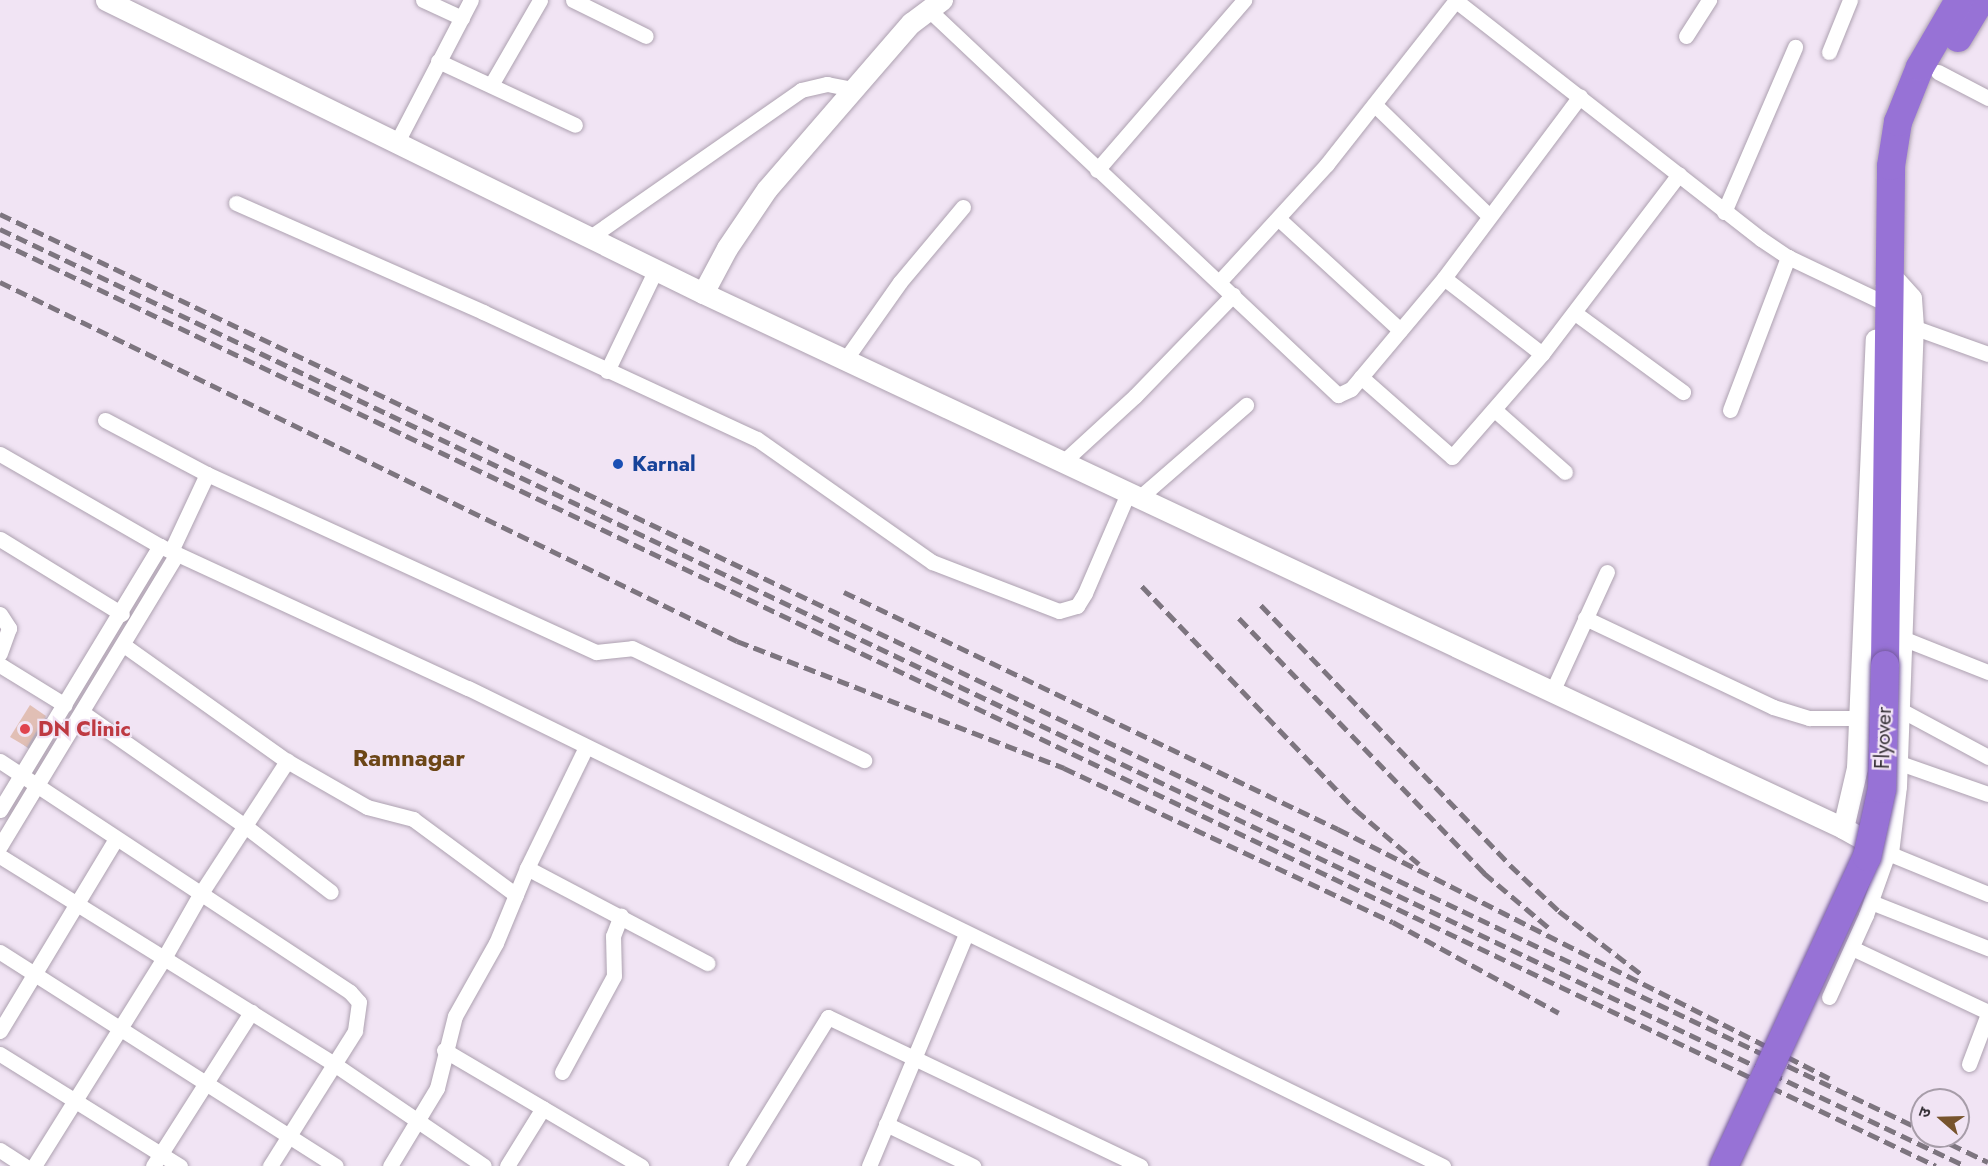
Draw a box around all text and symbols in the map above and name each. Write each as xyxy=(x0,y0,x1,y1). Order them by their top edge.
place label: Karnal xyxy=(632,451,696,477)
marker: Karnal xyxy=(609,455,627,473)
street label: Flyover xyxy=(1869,706,1897,770)
place label: DN Clinic xyxy=(38,716,131,742)
marker: DN Clinic xyxy=(16,720,34,738)
district label: Ramnagar xyxy=(353,744,465,772)
north arrow xyxy=(1910,1088,1970,1148)
text: उ xyxy=(1912,1104,1937,1121)

